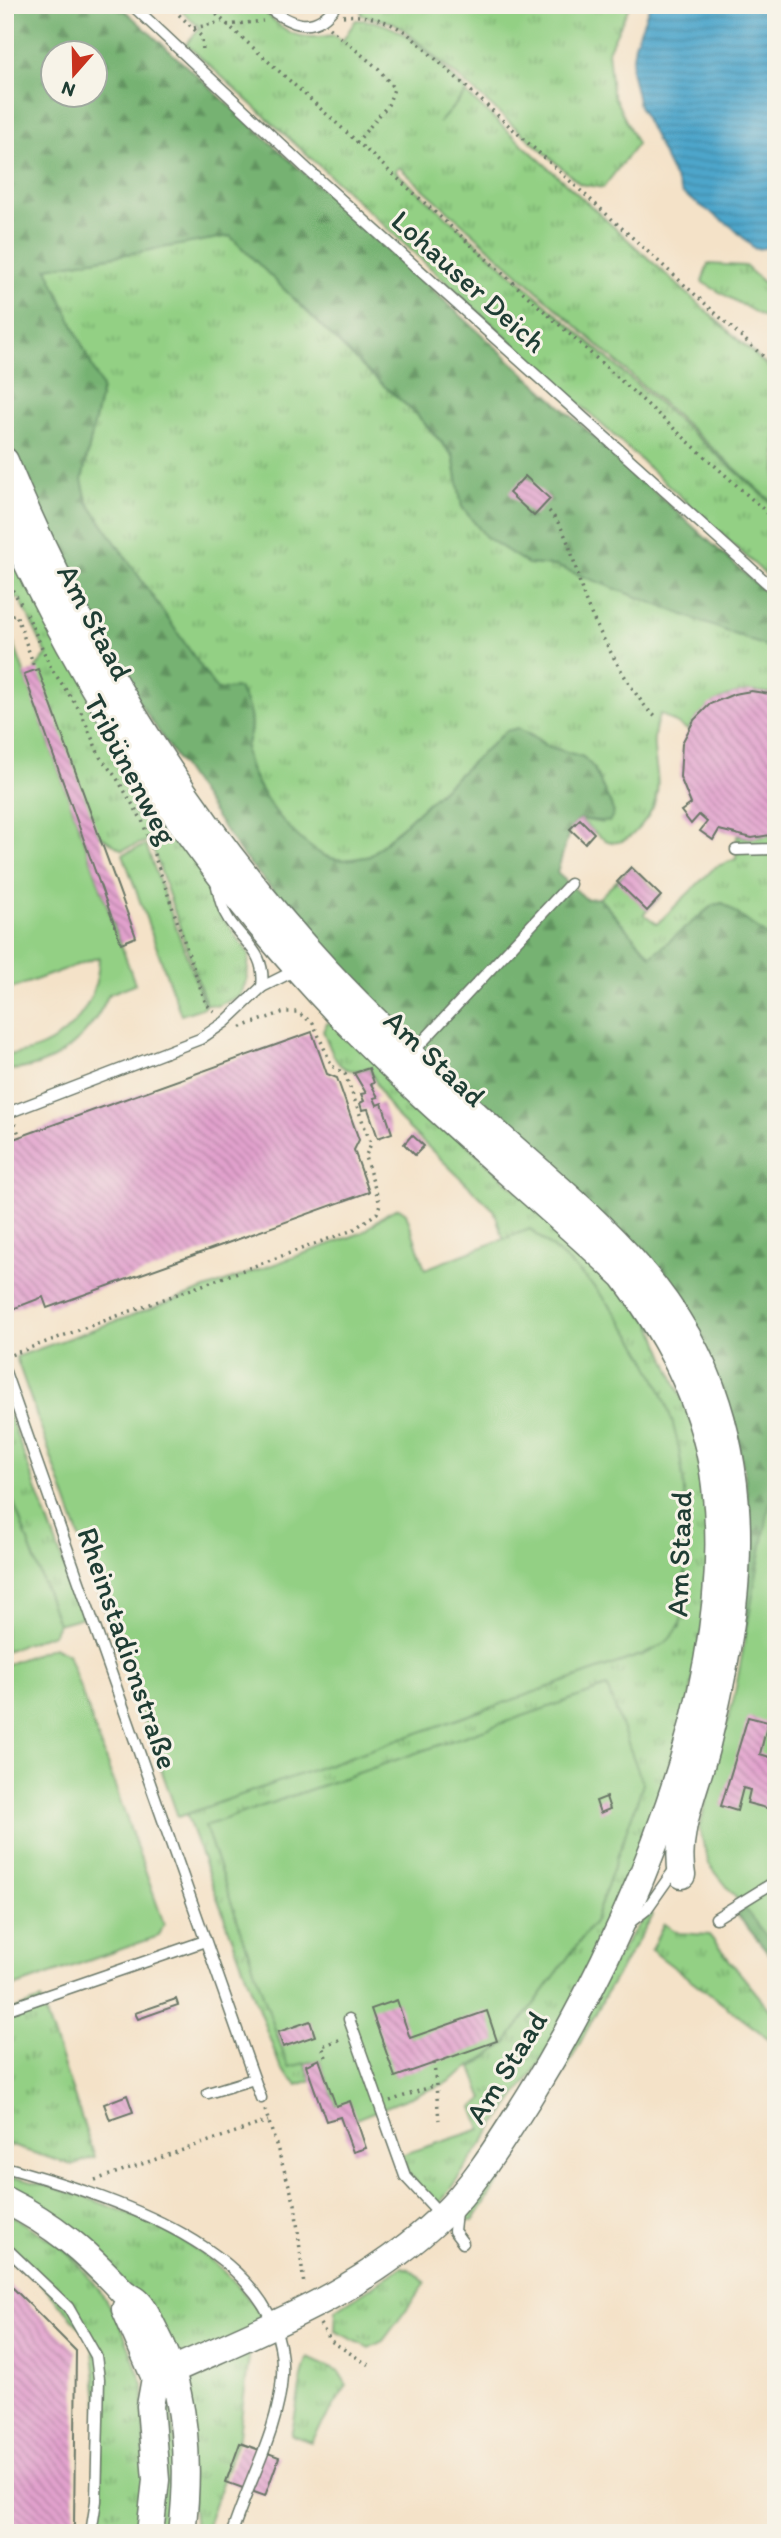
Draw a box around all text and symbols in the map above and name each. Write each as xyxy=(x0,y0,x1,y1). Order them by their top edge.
north arrow xyxy=(38,38,108,108)
text: N xyxy=(58,77,78,103)
street label: Lohauser Deich xyxy=(384,202,554,360)
street label: Am Staad xyxy=(49,558,141,686)
street label: Tribünenweg xyxy=(76,687,186,851)
street label: Am Staad xyxy=(376,1002,494,1114)
street label: Am Staad xyxy=(658,1490,700,1618)
street label: Rheinstadionstraße xyxy=(69,1522,187,1774)
street label: Am Staad xyxy=(457,2004,555,2130)

